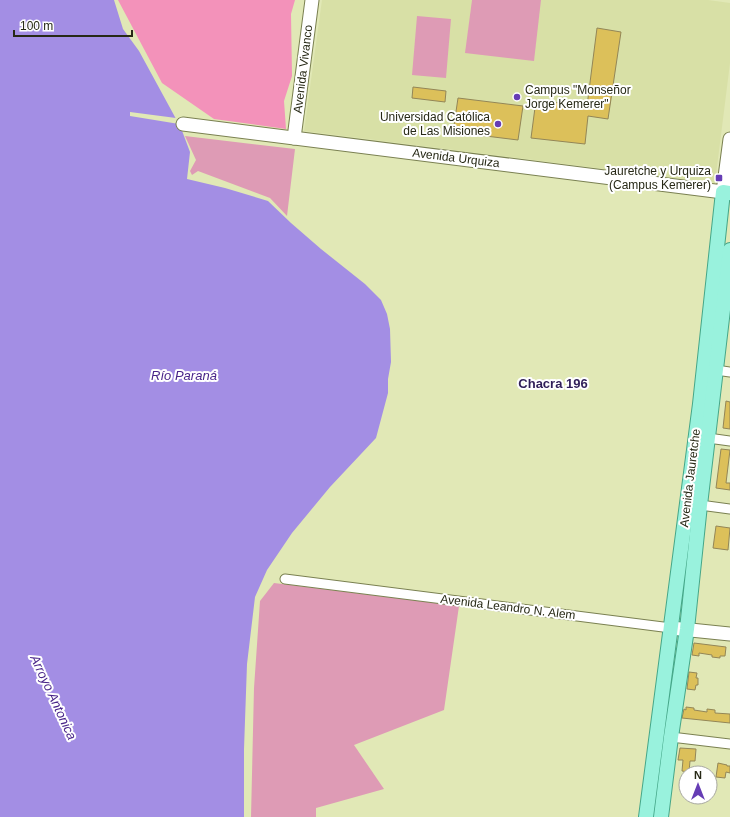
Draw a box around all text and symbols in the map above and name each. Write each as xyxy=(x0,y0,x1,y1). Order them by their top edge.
scale bar xyxy=(14,12,132,38)
text: 100 m xyxy=(20,19,53,33)
street label: Avenida Vivanco xyxy=(291,24,315,114)
place label: Campus "Monseñor Jorge Kemerer" xyxy=(525,83,631,111)
marker: Campus "Monseñor Jorge Kemerer" xyxy=(512,92,522,102)
place label: Universidad Católica de Las Misiones xyxy=(380,110,490,138)
marker: Universidad Católica de Las Misiones xyxy=(493,119,503,129)
street label: Avenida Urquiza xyxy=(412,146,501,170)
place label: Jauretche y Urquiza (Campus Kemerer) xyxy=(604,164,711,192)
marker: Jauretche y Urquiza (Campus Kemerer) xyxy=(714,173,724,183)
water label: Río Paraná xyxy=(151,368,217,383)
district label: Chacra 196 xyxy=(518,376,588,391)
street label: Avenida Jauretche xyxy=(677,428,703,528)
street label: Avenida Leandro N. Alem xyxy=(440,592,576,622)
water label: Arroyo Antonica xyxy=(27,651,80,742)
north arrow xyxy=(678,765,718,805)
text: N xyxy=(694,769,702,781)

